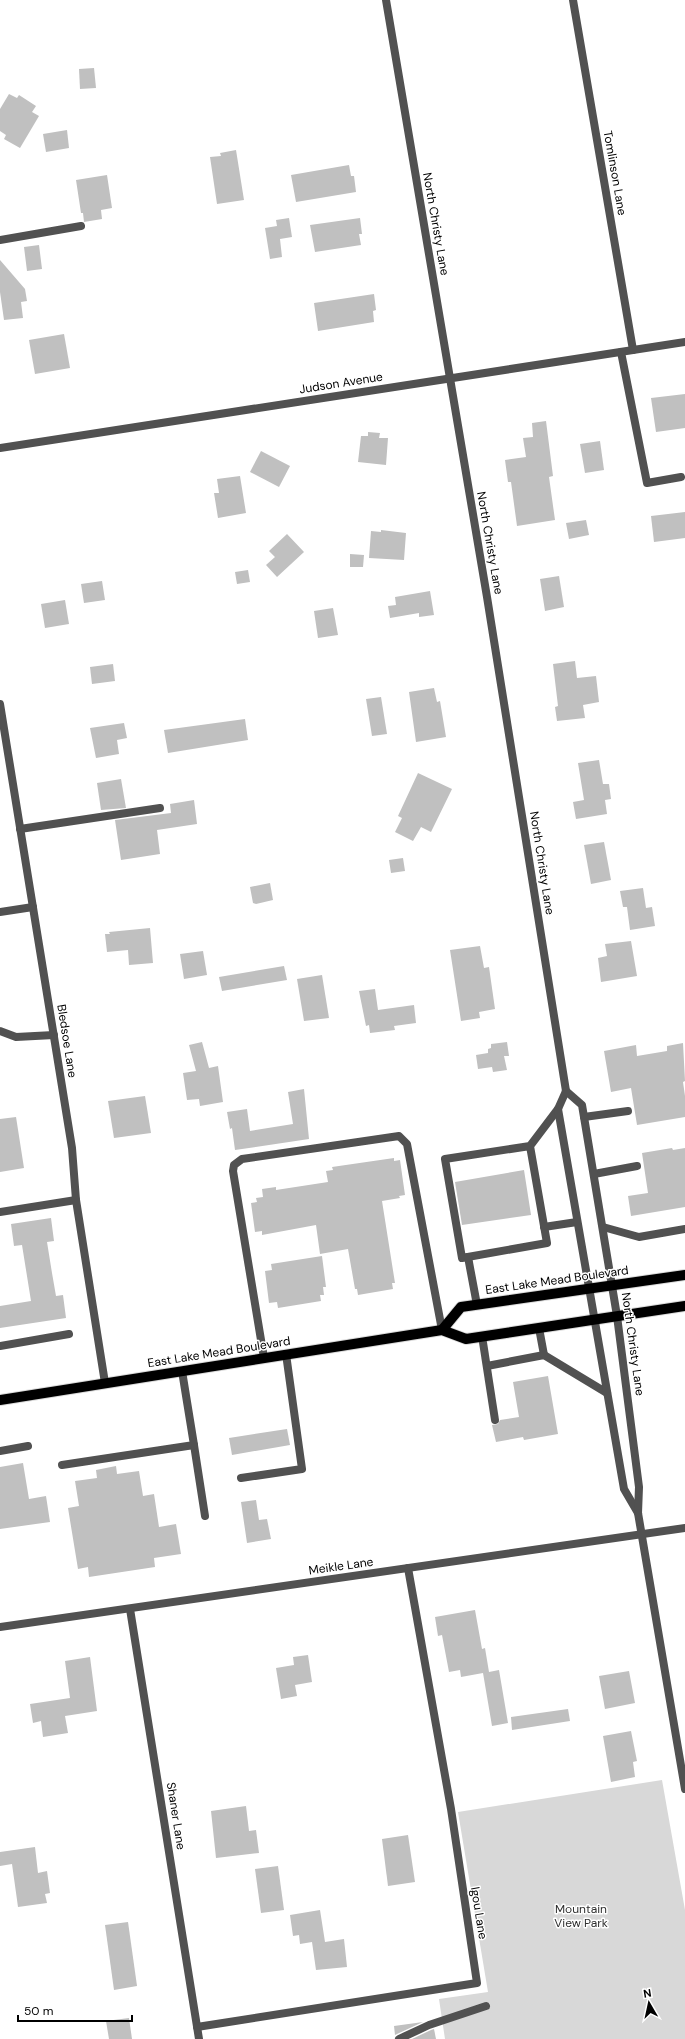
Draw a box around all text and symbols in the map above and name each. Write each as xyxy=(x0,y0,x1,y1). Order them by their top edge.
street label: Tomlinson Lane xyxy=(600,129,630,217)
street label: North Christy Lane xyxy=(419,171,453,277)
street label: Judson Avenue xyxy=(298,368,384,398)
street label: North Christy Lane xyxy=(473,490,507,596)
street label: North Christy Lane xyxy=(526,810,558,916)
street label: Bledsoe Lane xyxy=(53,1003,81,1079)
street label: East Lake Mead Boulevard xyxy=(484,1262,630,1298)
street label: North Christy Lane xyxy=(618,1291,648,1397)
street label: East Lake Mead Boulevard xyxy=(146,1333,292,1371)
street label: Meikle Lane xyxy=(308,1554,375,1578)
street label: Shaner Lane xyxy=(163,1781,189,1851)
street label: Igou Lane xyxy=(467,1886,491,1941)
park label: Mountain View Park xyxy=(554,1901,608,1931)
north arrow xyxy=(629,1983,669,2023)
text: N xyxy=(642,1986,652,2001)
scale bar xyxy=(18,1997,132,2023)
text: 50 m xyxy=(24,2003,53,2019)

